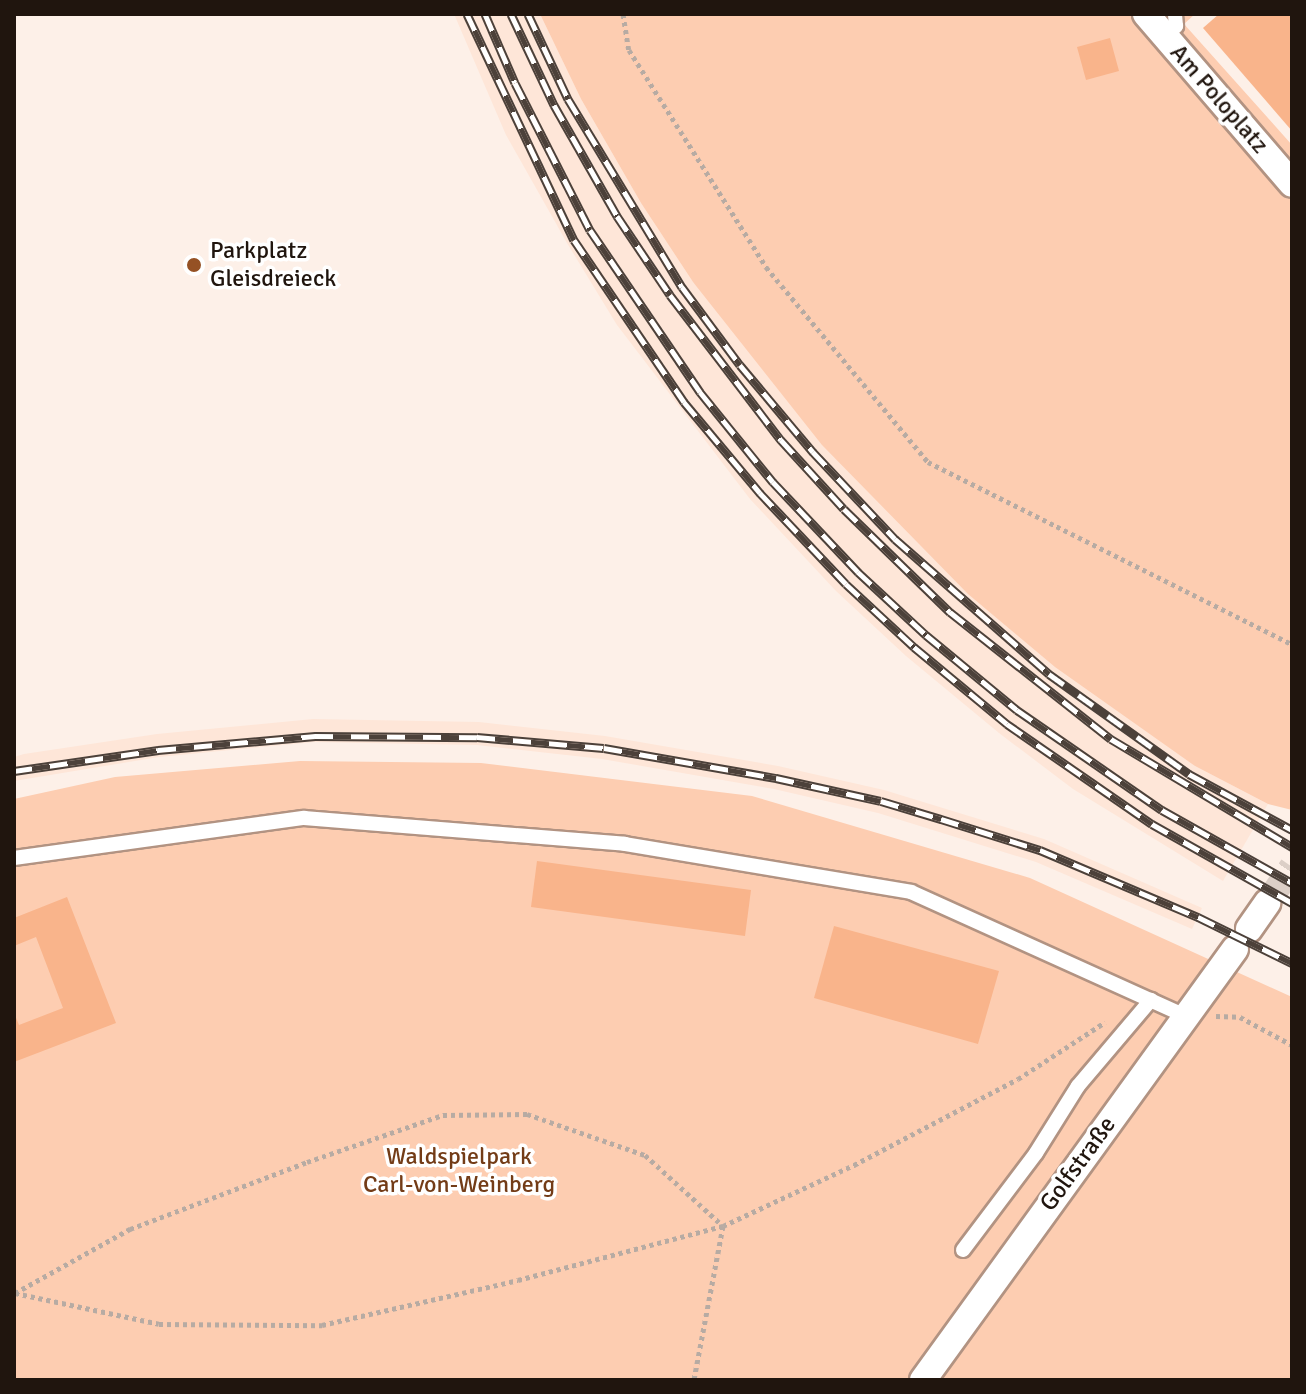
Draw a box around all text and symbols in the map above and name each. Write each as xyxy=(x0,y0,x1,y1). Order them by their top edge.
street label: Am Poloplatz xyxy=(1164,39,1274,159)
place label: Parkplatz Gleisdreieck xyxy=(210,237,336,293)
marker: Parkplatz Gleisdreieck xyxy=(185,256,203,274)
street label: Golfstraße xyxy=(1034,1111,1122,1217)
park label: Waldspielpark Carl-von-Weinberg xyxy=(363,1143,555,1199)

